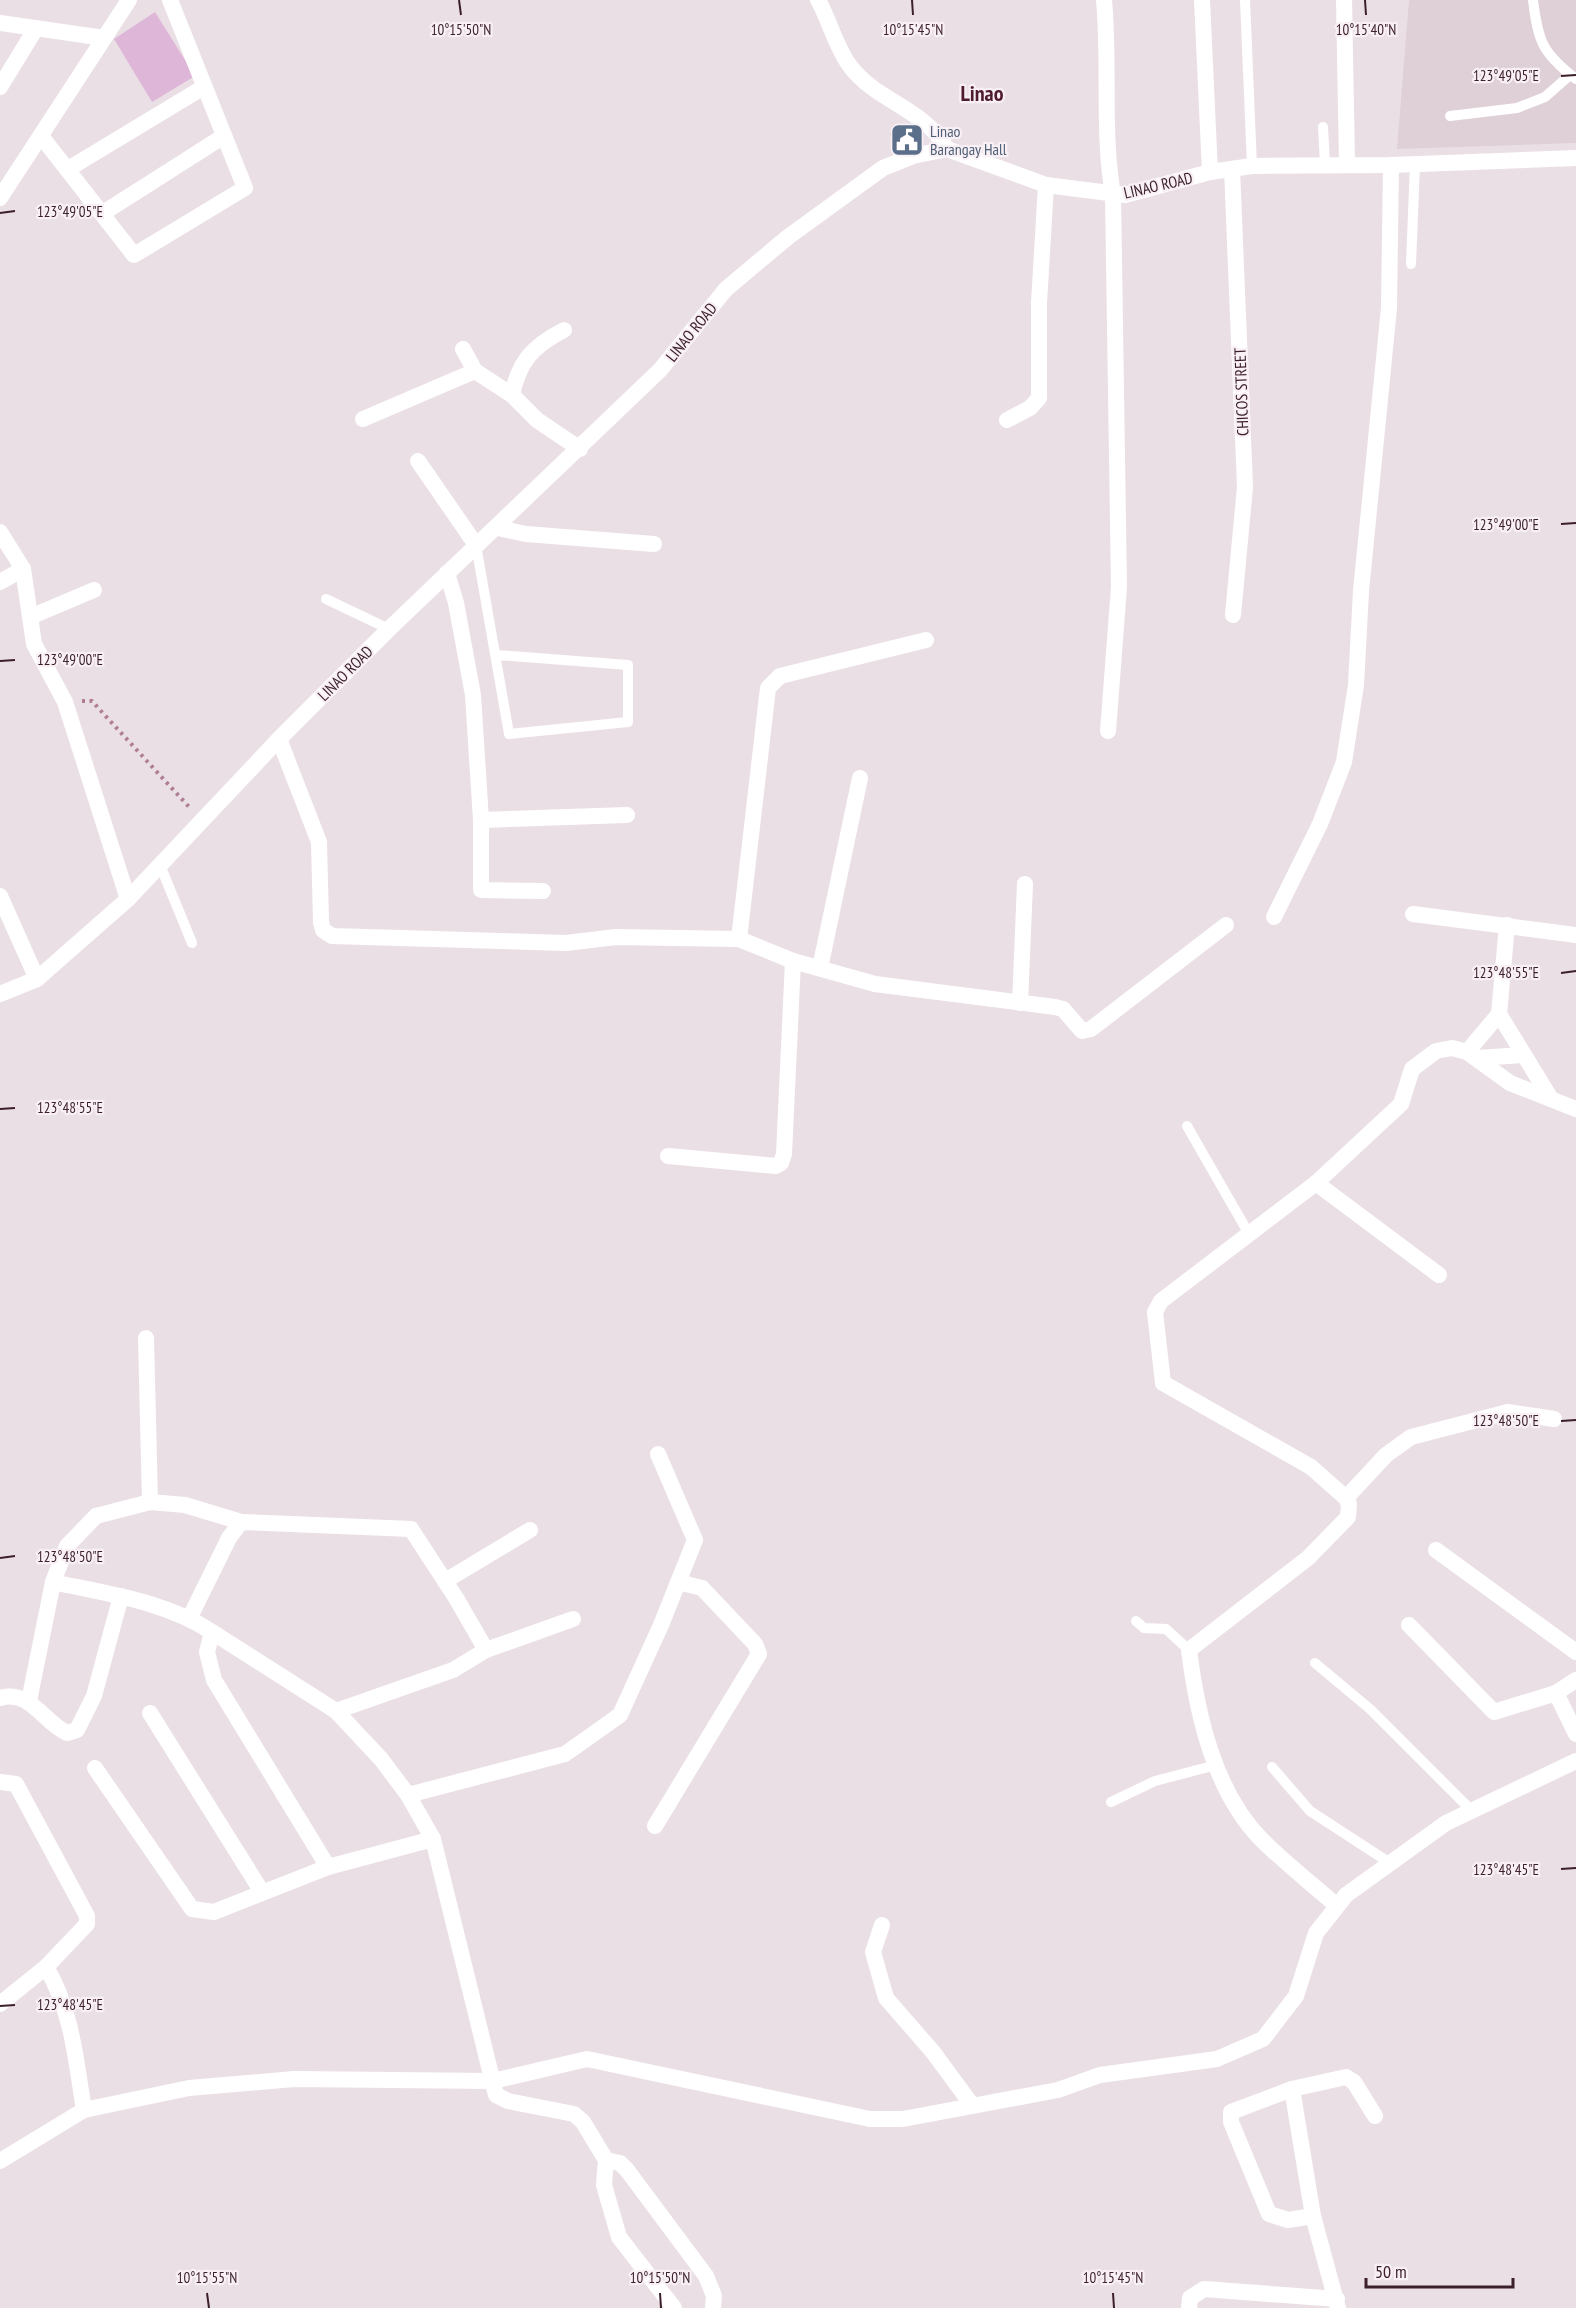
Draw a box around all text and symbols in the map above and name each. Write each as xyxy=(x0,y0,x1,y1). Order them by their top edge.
text: 10°15'50"N xyxy=(431,20,491,39)
text: 10°15'45"N xyxy=(883,20,943,39)
text: 10°15'40"N xyxy=(1336,20,1396,39)
text: 123°49'05"E xyxy=(1473,66,1539,85)
district label: Linao xyxy=(960,79,1004,107)
place label: Linao Barangay Hall xyxy=(930,121,1007,159)
public building icon: Linao Barangay Hall xyxy=(889,122,925,158)
street label: LINAO ROAD xyxy=(1122,167,1194,203)
text: 123°49'05"E xyxy=(37,202,103,221)
street label: LINAO ROAD xyxy=(661,298,721,366)
street label: CHICOS STREET xyxy=(1229,348,1253,436)
text: 123°49'00"E xyxy=(1473,515,1539,534)
street label: LINAO ROAD xyxy=(313,641,377,705)
text: 123°49'00"E xyxy=(37,650,103,669)
text: 123°48'55"E xyxy=(1473,963,1539,982)
text: 123°48'55"E xyxy=(37,1098,103,1117)
text: 123°48'50"E xyxy=(1473,1411,1539,1430)
text: 123°48'50"E xyxy=(37,1547,103,1566)
text: 123°48'45"E xyxy=(1473,1860,1539,1879)
text: 123°48'45"E xyxy=(37,1995,103,2014)
scale bar xyxy=(1366,2251,1513,2289)
text: 50 m xyxy=(1375,2260,1407,2283)
text: 10°15'55"N xyxy=(177,2268,237,2287)
text: 10°15'50"N xyxy=(630,2268,690,2287)
text: 10°15'45"N xyxy=(1083,2268,1143,2287)

